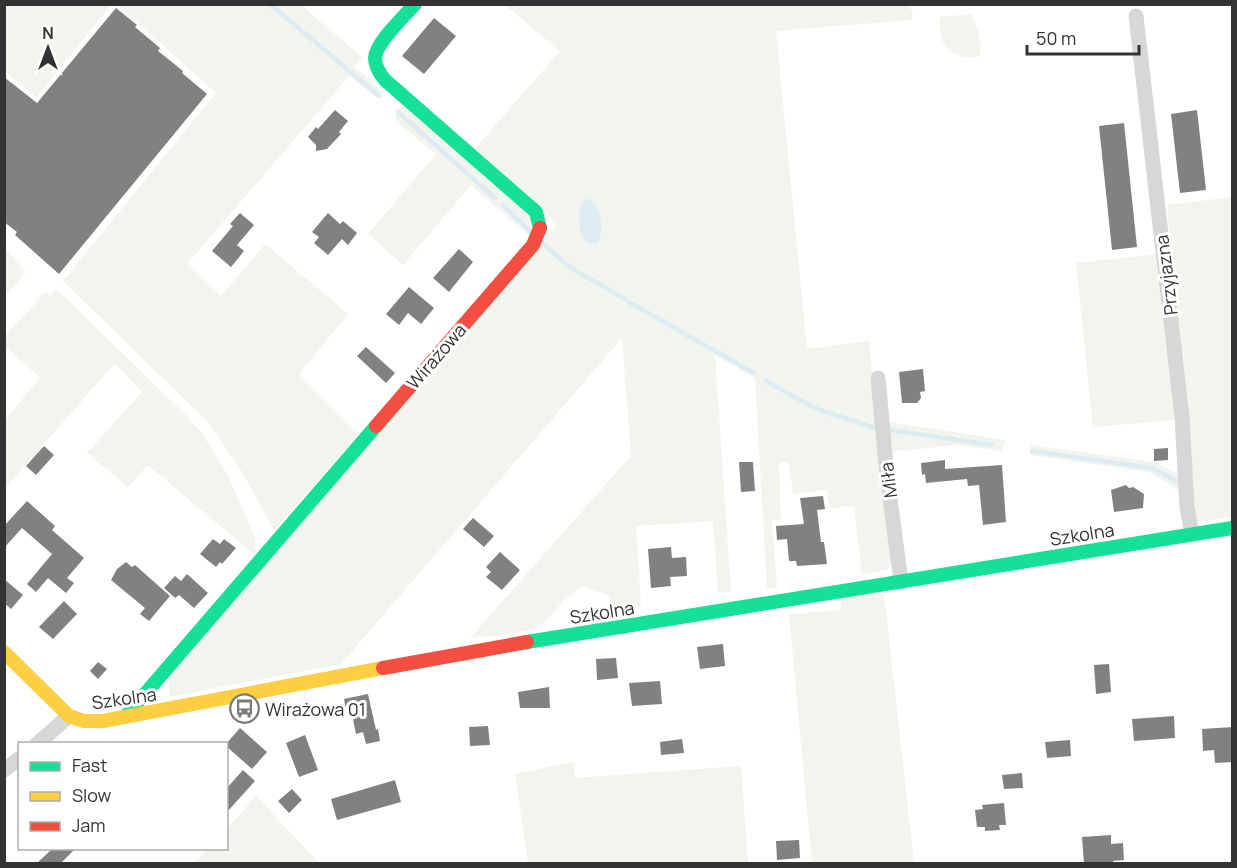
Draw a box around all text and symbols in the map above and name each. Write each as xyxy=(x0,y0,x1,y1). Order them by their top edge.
north arrow xyxy=(18,18,78,78)
scale bar xyxy=(1027,18,1140,56)
text: N xyxy=(42,22,54,44)
text: 50 m xyxy=(1036,26,1076,50)
street label: Przyjazna xyxy=(1149,233,1183,317)
street label: Wirażowa xyxy=(401,318,471,394)
street label: Miła xyxy=(874,461,902,499)
street label: Szkolna xyxy=(1048,517,1116,551)
street label: Szkolna xyxy=(568,595,636,629)
street label: Szkolna xyxy=(90,682,158,714)
bus stop icon: Wirażowa 01 xyxy=(228,693,260,725)
place label: Wirażowa 01 xyxy=(265,697,366,721)
legend xyxy=(18,742,228,850)
text: Fast xyxy=(72,753,107,777)
text: Slow xyxy=(72,783,112,807)
text: Jam xyxy=(72,813,106,837)

